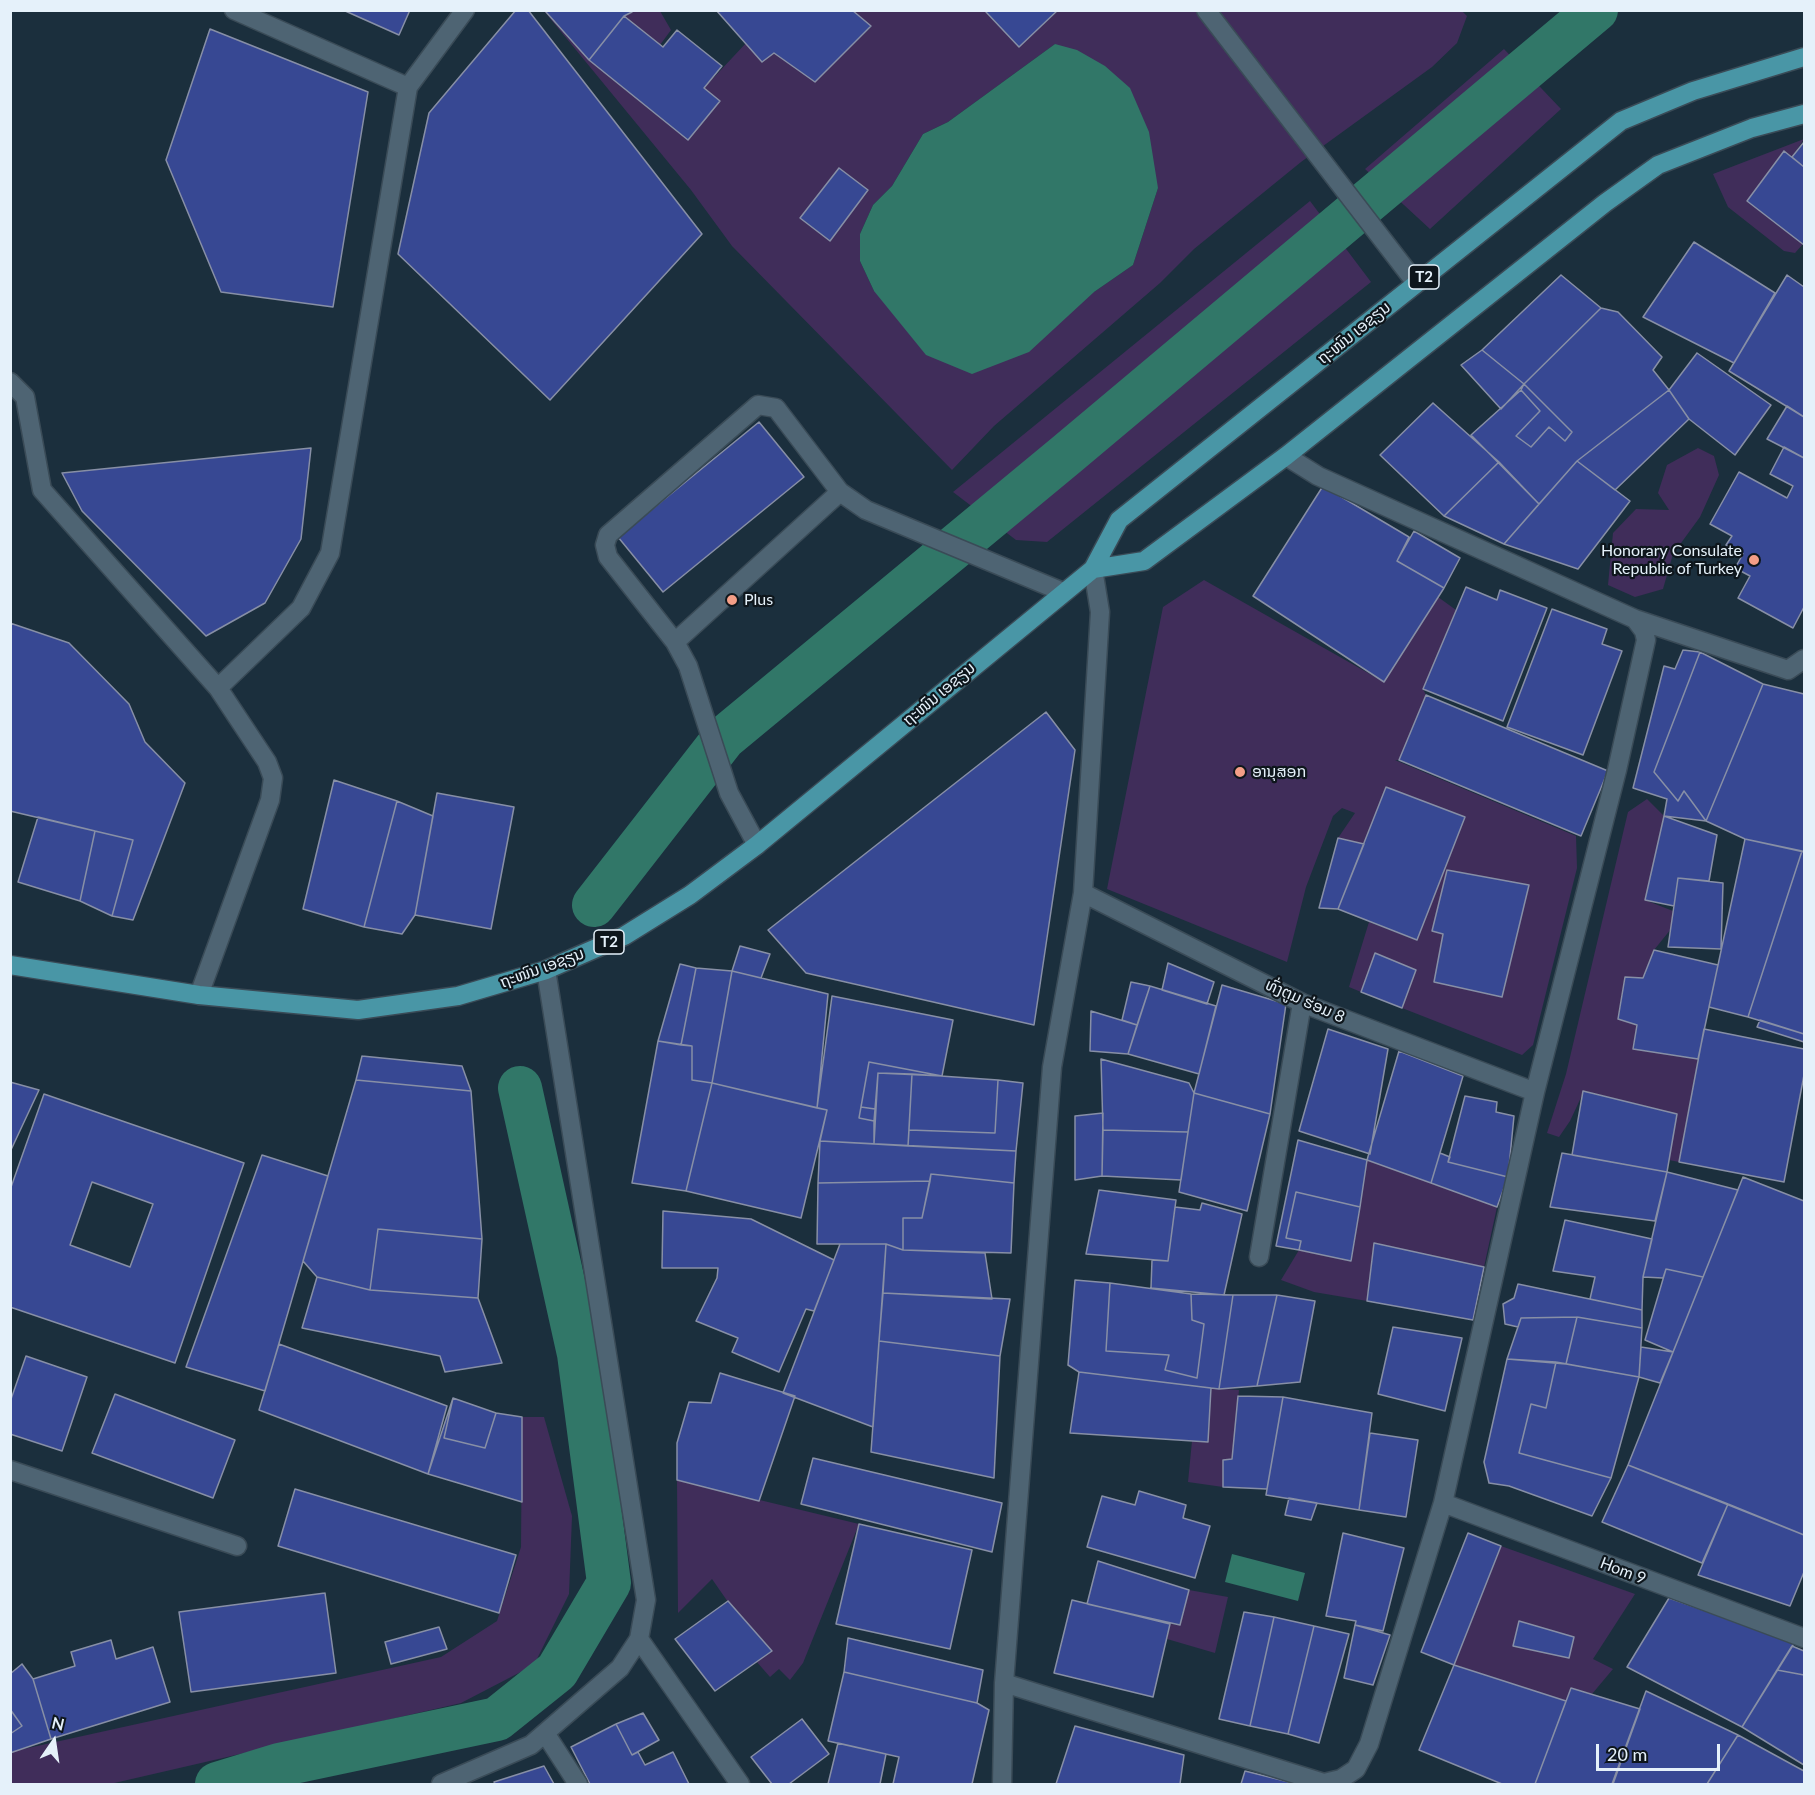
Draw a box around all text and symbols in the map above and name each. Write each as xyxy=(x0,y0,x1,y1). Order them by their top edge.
road number: T2 xyxy=(1409,265,1439,289)
street label: ຖະໜົນ ເອຊຽນ xyxy=(1314,298,1394,368)
place label: Honorary Consulate Republic of Turkey xyxy=(1601,541,1742,579)
marker: Honorary Consulate Republic of Turkey xyxy=(1747,553,1761,567)
place label: Plus xyxy=(744,590,773,610)
marker: Plus xyxy=(725,593,739,607)
street label: ຖະໜົນ ເອຊຽນ xyxy=(899,658,979,730)
place label: ອານຸສອກ xyxy=(1252,762,1306,782)
marker: ອານຸສອກ xyxy=(1233,765,1247,779)
road number: T2 xyxy=(594,930,624,954)
street label: ຖະໜົນ ເອຊຽນ xyxy=(497,944,587,992)
street label: ທົ່ງຕູມ ຮ່ອມ 8 xyxy=(1262,975,1348,1027)
street label: Hom 9 xyxy=(1597,1554,1649,1588)
north arrow xyxy=(24,1711,84,1771)
text: N xyxy=(50,1712,66,1734)
scale bar xyxy=(1599,1732,1724,1770)
text: 20 m xyxy=(1607,1743,1647,1765)

